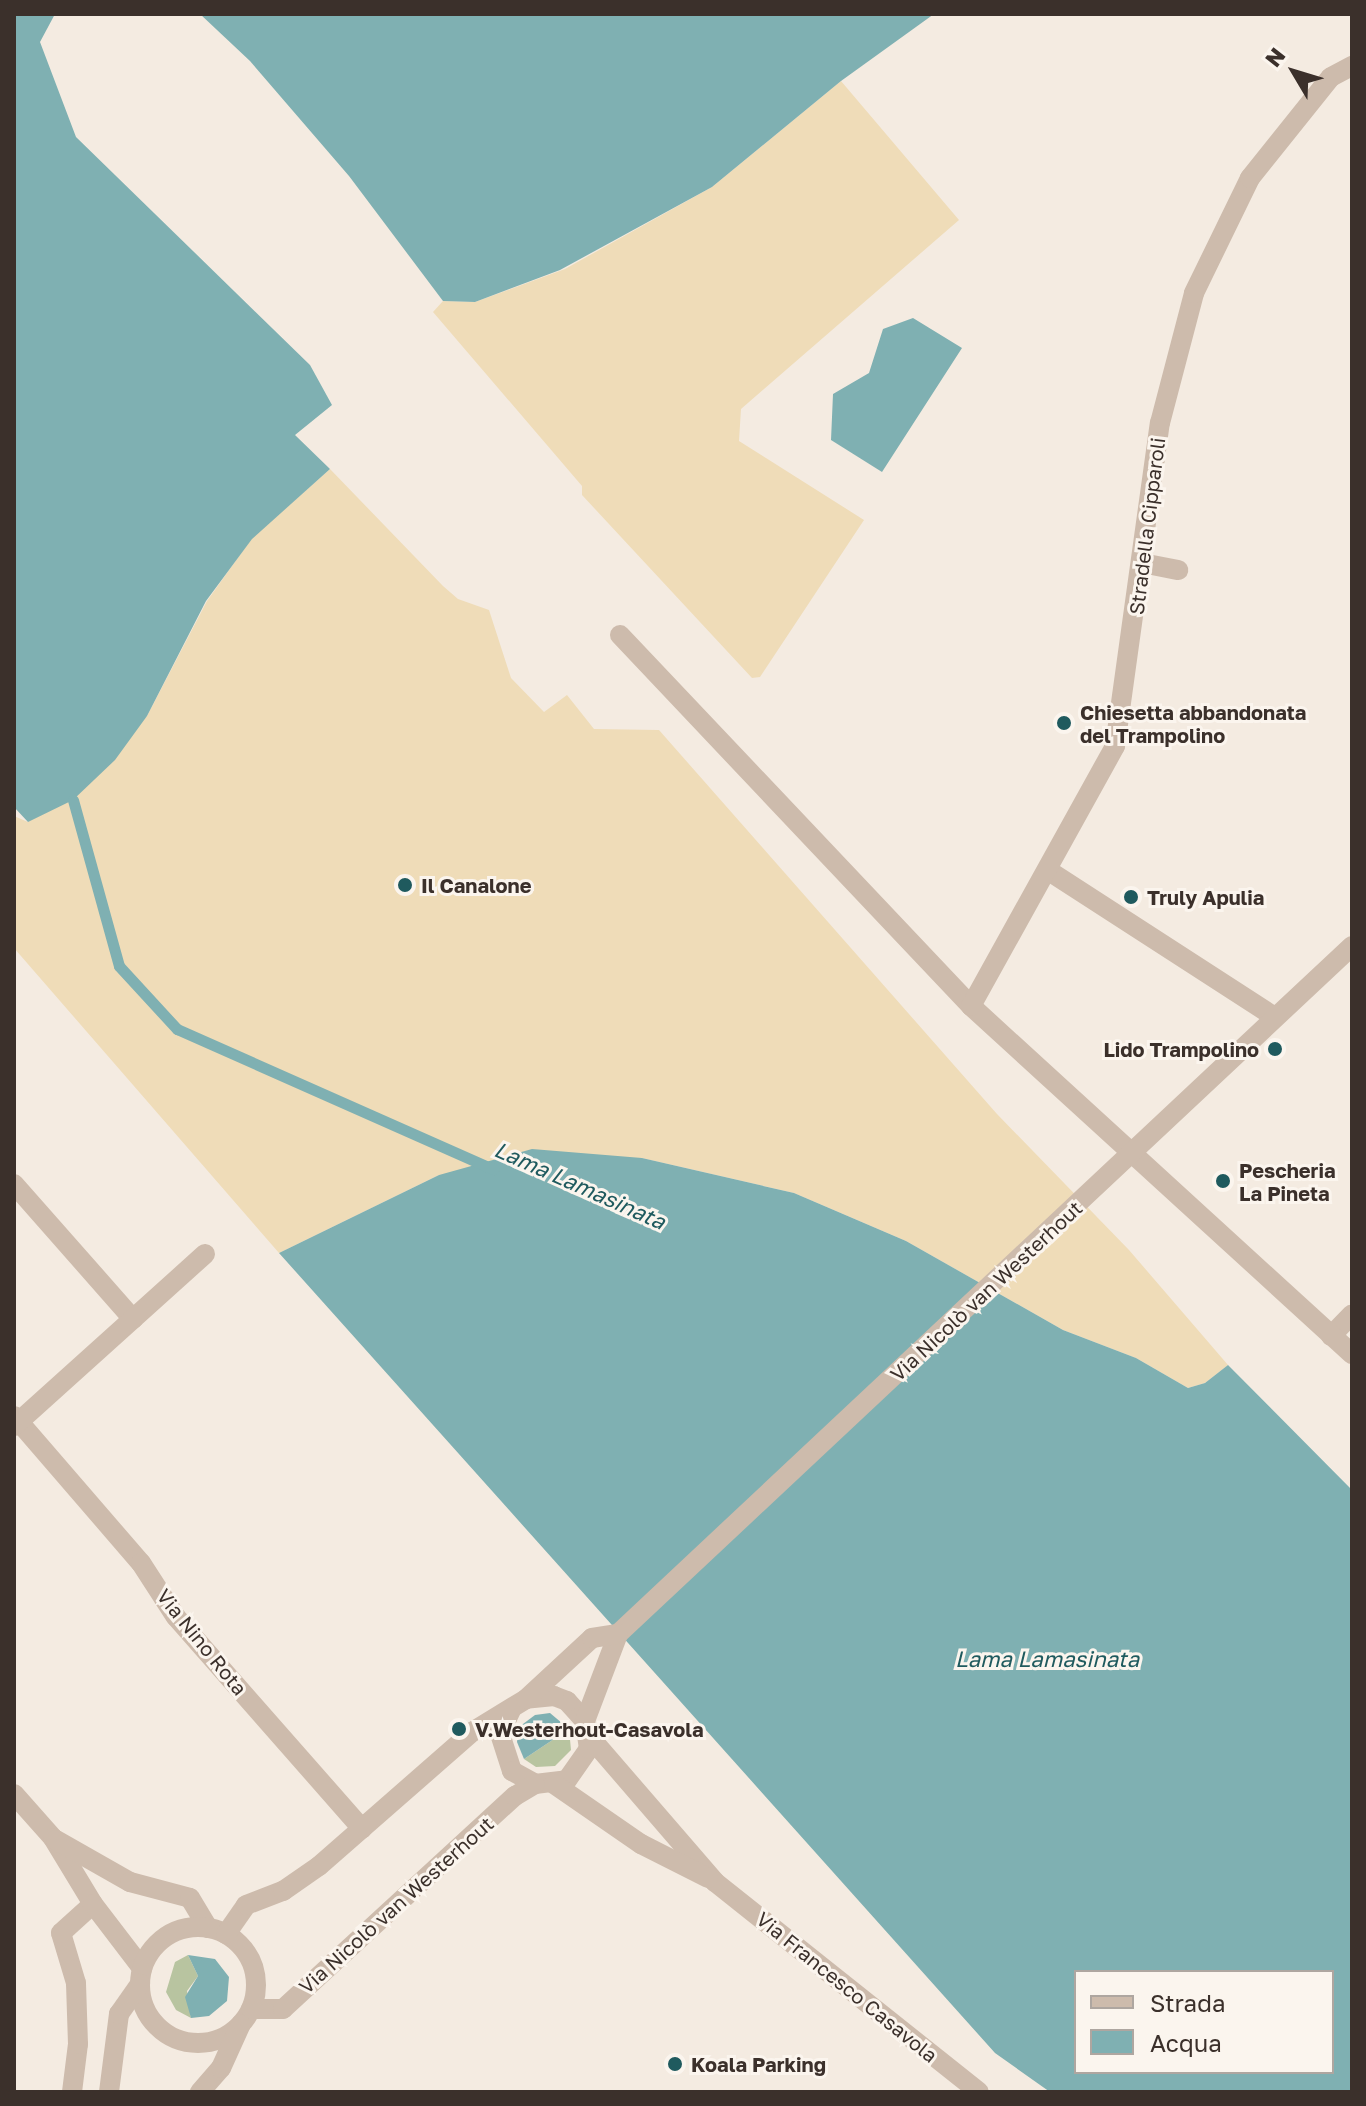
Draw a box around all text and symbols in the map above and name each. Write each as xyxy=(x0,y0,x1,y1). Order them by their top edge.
north arrow xyxy=(1254,32,1334,112)
text: N xyxy=(1259,42,1290,72)
street label: Stradella Cipparoli xyxy=(1124,436,1170,616)
place label: Chiesetta abbandonata del Trampolino xyxy=(1080,700,1306,747)
marker: Chiesetta abbandonata del Trampolino xyxy=(1055,714,1073,732)
place label: Il Canalone xyxy=(421,873,531,897)
marker: Il Canalone xyxy=(396,876,414,894)
place label: Truly Apulia xyxy=(1147,885,1264,909)
marker: Truly Apulia xyxy=(1122,888,1140,906)
place label: Lido Trampolino xyxy=(1103,1037,1259,1061)
marker: Lido Trampolino xyxy=(1266,1040,1284,1058)
water label: Lama Lamasinata xyxy=(490,1135,670,1235)
place label: Pescheria La Pineta xyxy=(1239,1158,1335,1205)
marker: Pescheria La Pineta xyxy=(1214,1172,1232,1190)
street label: Via Nicolò van Westerhout xyxy=(885,1196,1087,1386)
street label: Via Nino Rota xyxy=(152,1584,252,1700)
water label: Lama Lamasinata xyxy=(955,1646,1139,1672)
place label: V.Westerhout-Casavola xyxy=(475,1717,704,1741)
marker: V.Westerhout-Casavola xyxy=(450,1720,468,1738)
street label: Via Nicolò van Westerhout xyxy=(294,1811,498,1999)
street label: Via Francesco Casavola xyxy=(752,1907,942,2067)
legend xyxy=(1074,1970,1334,2074)
text: Strada xyxy=(1150,1988,1225,2017)
text: Acqua xyxy=(1150,2028,1222,2057)
place label: Koala Parking xyxy=(691,2052,826,2076)
marker: Koala Parking xyxy=(666,2055,684,2073)

